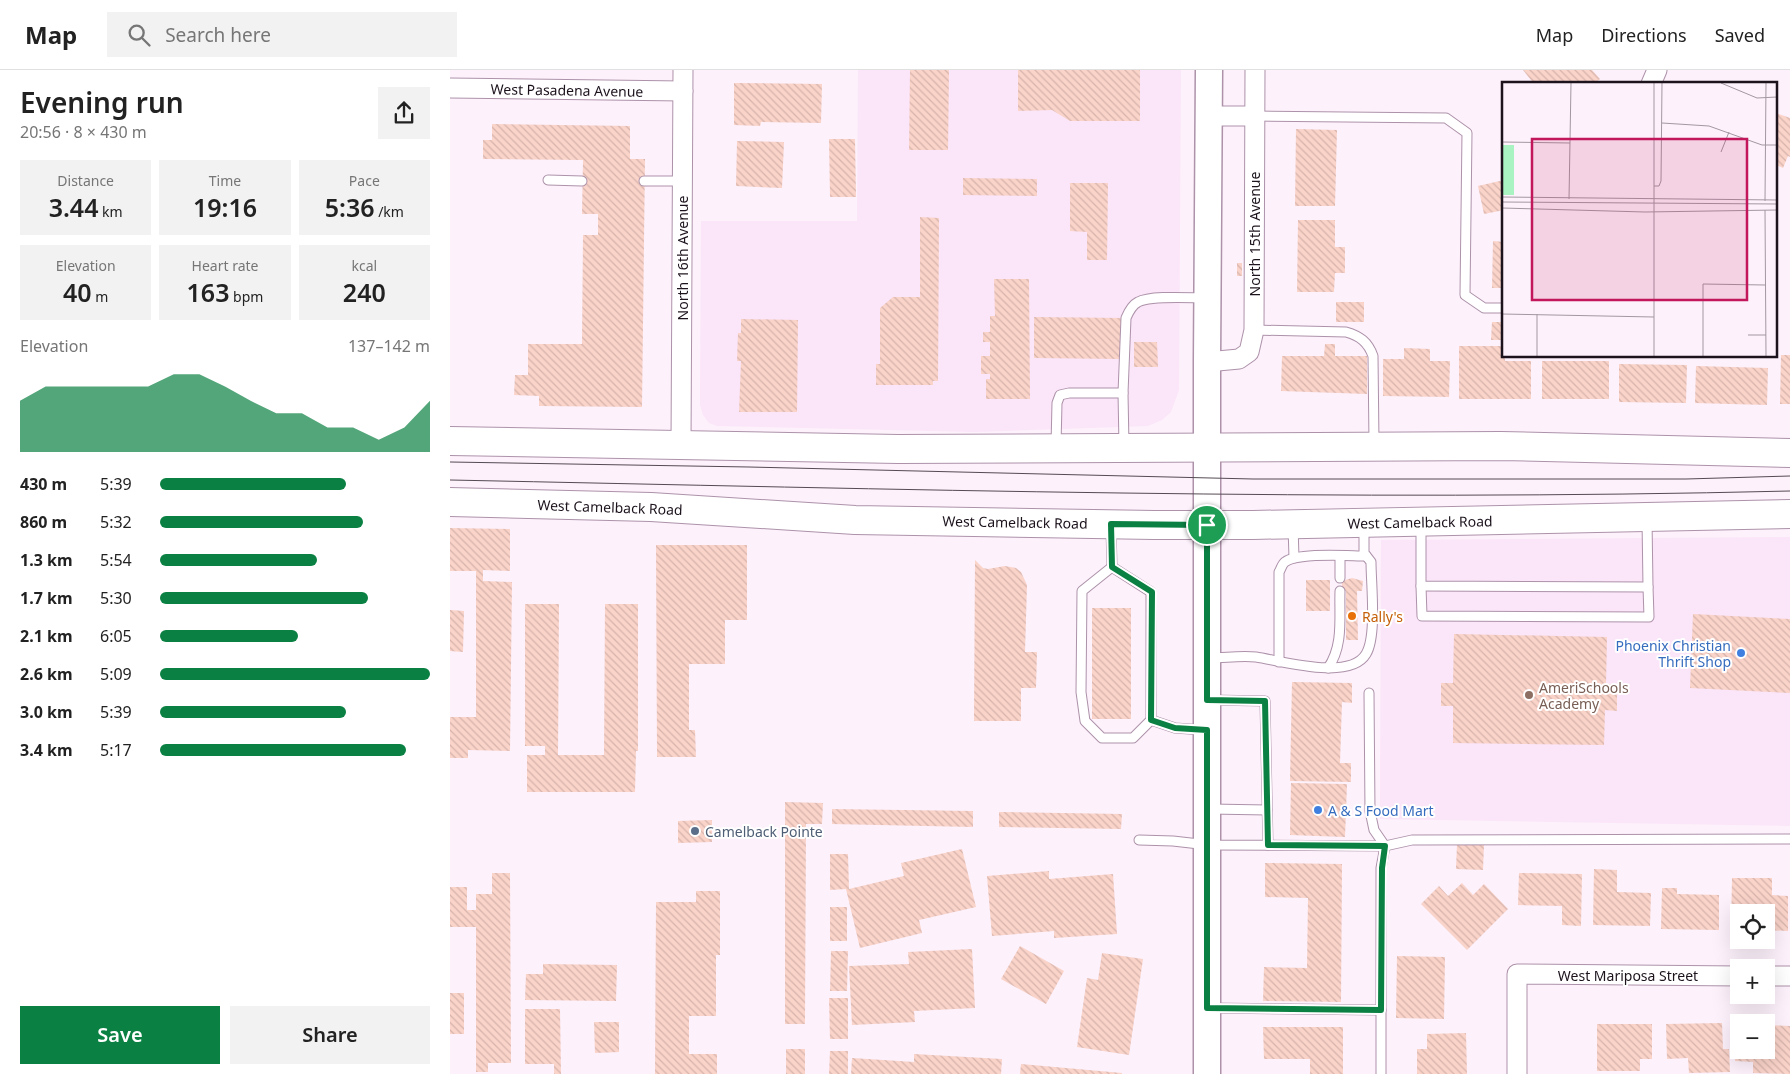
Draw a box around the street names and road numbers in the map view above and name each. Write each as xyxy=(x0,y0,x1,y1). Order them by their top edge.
street label: West Pasadena Avenue xyxy=(490,79,644,101)
street label: North 15th Avenue xyxy=(1245,172,1264,296)
street label: North 16th Avenue xyxy=(673,196,692,320)
street label: West Camelback Road xyxy=(537,495,683,519)
street label: West Camelback Road xyxy=(942,511,1088,533)
street label: West Camelback Road xyxy=(1347,511,1493,533)
street label: West Mariposa Street xyxy=(1558,966,1698,985)

